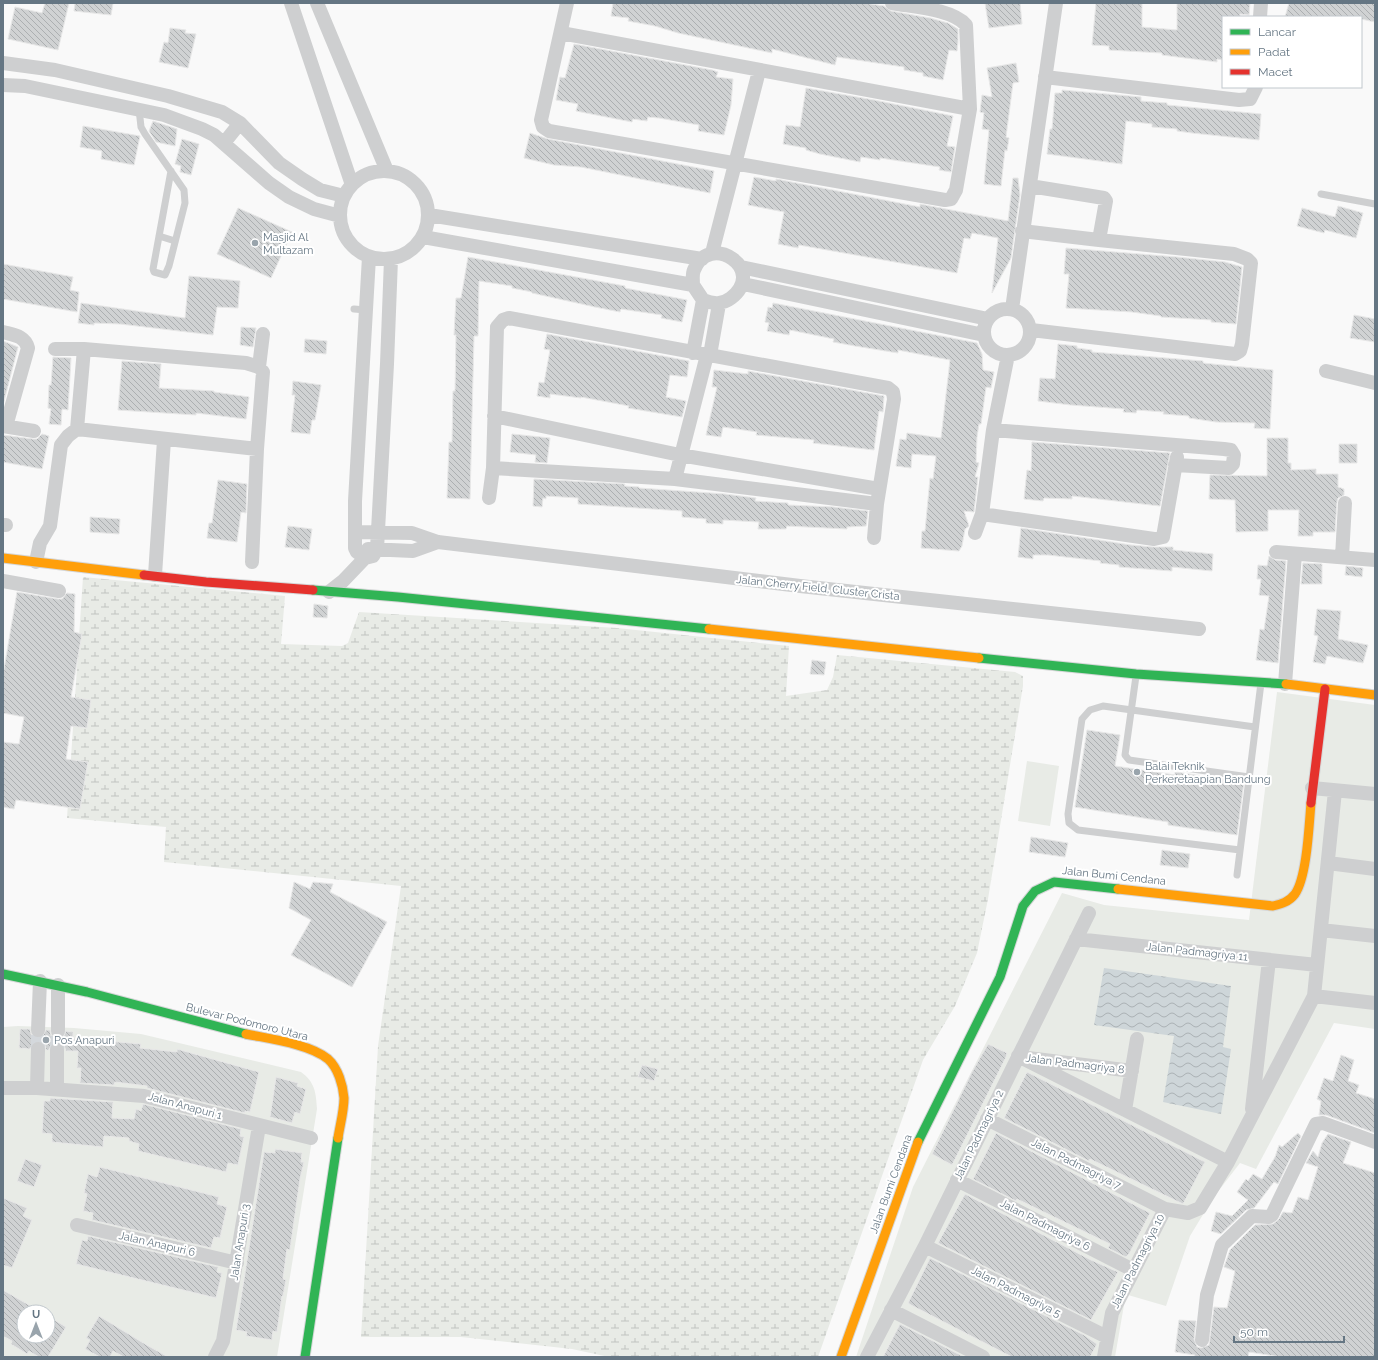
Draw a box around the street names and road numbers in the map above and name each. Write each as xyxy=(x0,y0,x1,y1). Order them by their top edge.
street label: Jalan Cherry Field, Cluster Crista xyxy=(736,573,900,603)
street label: Jalan Bumi Cendana xyxy=(1061,864,1167,888)
street label: Jalan Padmagriya 11 xyxy=(1145,940,1249,964)
street label: Bulevar Podomoro Utara xyxy=(185,1001,309,1043)
street label: Jalan Padmagriya 8 xyxy=(1025,1051,1125,1077)
street label: Jalan Padmagriya 2 xyxy=(952,1088,1007,1182)
street label: Jalan Anapuri 1 xyxy=(147,1090,224,1122)
street label: Jalan Bumi Cendana xyxy=(867,1133,915,1235)
street label: Jalan Padmagriya 7 xyxy=(1029,1136,1123,1192)
street label: Jalan Padmagriya 6 xyxy=(998,1197,1093,1254)
street label: Jalan Anapuri 3 xyxy=(228,1203,252,1281)
street label: Jalan Padmagriya 10 xyxy=(1109,1211,1168,1310)
street label: Jalan Anapuri 6 xyxy=(118,1229,197,1259)
street label: Jalan Padmagriya 5 xyxy=(969,1264,1063,1320)

